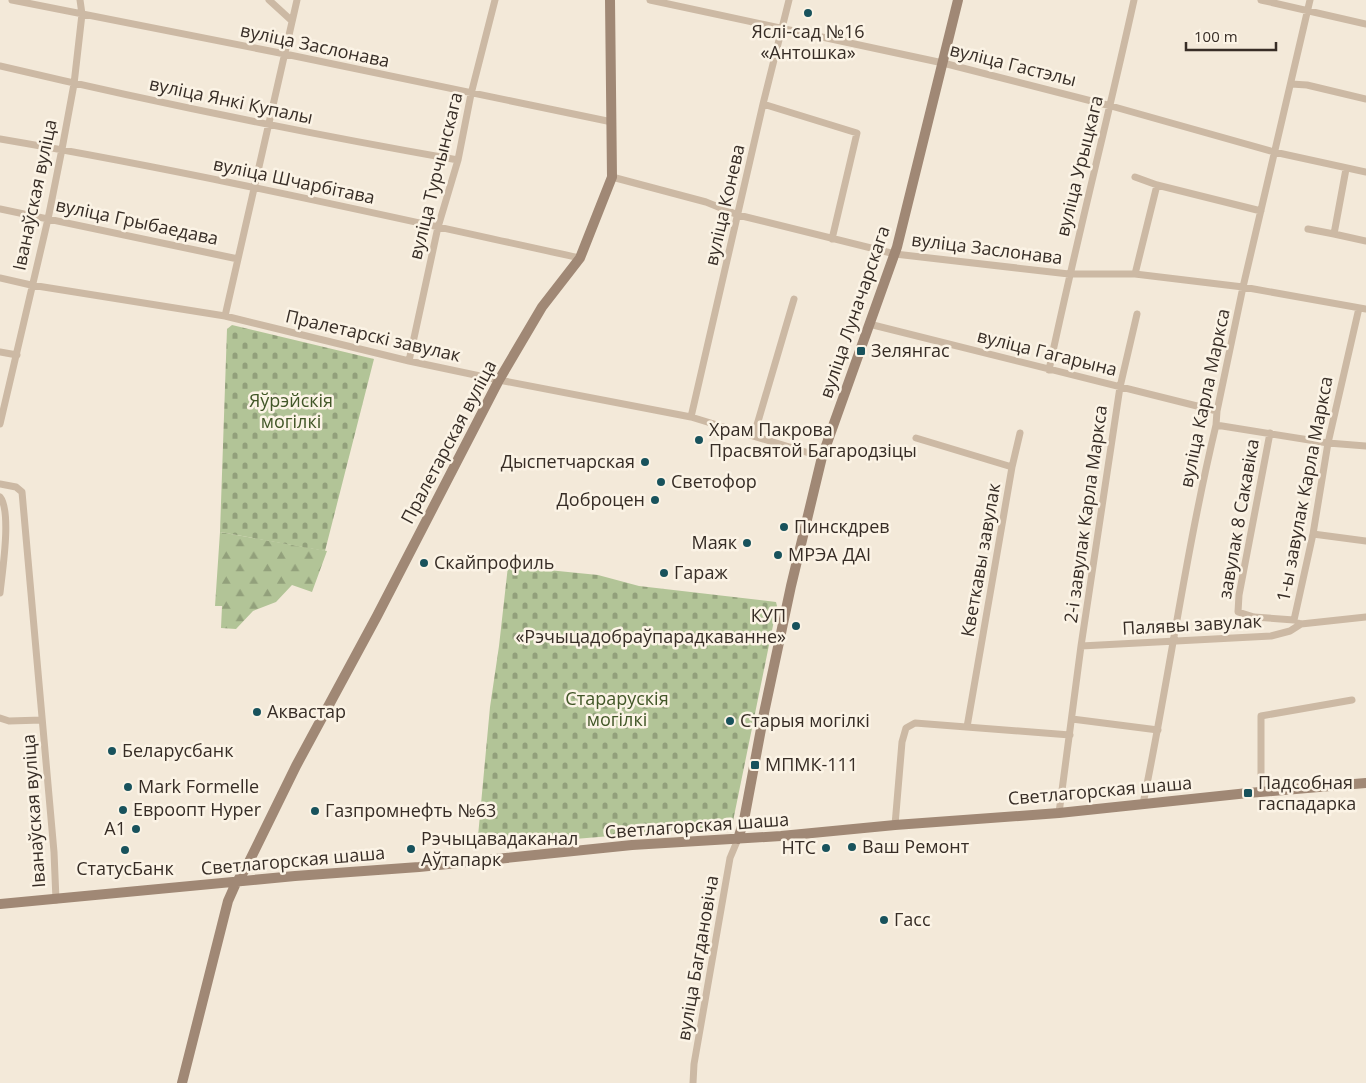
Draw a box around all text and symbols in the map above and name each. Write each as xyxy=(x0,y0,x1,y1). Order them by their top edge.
marker: Яслі-сад №16 «Антошка» xyxy=(802,7,814,19)
street label: вуліца Заслонава xyxy=(238,17,392,73)
place label: Яслі-сад №16 «Антошка» xyxy=(751,19,865,64)
scale bar xyxy=(1186,20,1276,52)
text: 100 m xyxy=(1194,26,1238,46)
street label: вуліца Гастэлы xyxy=(947,37,1079,91)
street label: вуліца Янкі Купалы xyxy=(147,71,315,129)
street label: вуліца Турчынскага xyxy=(403,89,467,262)
street label: вуліца Урыцкага xyxy=(1050,93,1108,239)
street label: Іванаўская вуліца xyxy=(6,117,62,273)
street label: вуліца Конева xyxy=(698,142,750,268)
street label: вуліца Шчарбітава xyxy=(211,151,377,209)
street label: вуліца Грыбаедава xyxy=(54,192,221,250)
street label: вуліца Луначарскага xyxy=(813,222,895,401)
street label: вуліца Заслонава xyxy=(910,227,1064,269)
street label: Пралетарскі завулак xyxy=(283,303,464,367)
street label: вуліца Карла Маркса xyxy=(1173,306,1235,489)
street label: вуліца Гагарына xyxy=(975,323,1120,381)
place label: Зелянгас xyxy=(871,338,950,362)
marker: Зелянгас xyxy=(855,345,867,357)
street label: Пралетарская вуліца xyxy=(395,356,501,528)
street label: 1-ы завулак Карла Маркса xyxy=(1270,374,1338,604)
park label: Яўрэйскія могілкі xyxy=(249,388,333,433)
street label: 2-і завулак Карла Маркса xyxy=(1058,403,1112,624)
place label: Храм Пакрова Прасвятой Багародзіцы xyxy=(709,417,917,462)
marker: Храм Пакрова Прасвятой Багародзіцы xyxy=(693,434,705,446)
street label: завулак 8 Сакавіка xyxy=(1212,437,1264,601)
place label: Дыспетчарская xyxy=(501,449,635,473)
marker: Дыспетчарская xyxy=(639,456,651,468)
place label: Светофор xyxy=(671,469,757,493)
marker: Светофор xyxy=(655,476,667,488)
street label: Кветкавы завулак xyxy=(955,480,1005,639)
place label: Доброцен xyxy=(557,487,645,511)
marker: Доброцен xyxy=(649,494,661,506)
place label: Пинскдрев xyxy=(794,514,890,538)
marker: Пинскдрев xyxy=(778,521,790,533)
place label: Маяк xyxy=(692,530,738,554)
marker: Маяк xyxy=(741,537,753,549)
place label: МРЭА ДАІ xyxy=(788,542,871,566)
marker: МРЭА ДАІ xyxy=(772,549,784,561)
place label: Скайпрофиль xyxy=(434,550,554,574)
marker: Скайпрофиль xyxy=(418,557,430,569)
place label: Гараж xyxy=(674,560,728,584)
marker: Гараж xyxy=(658,567,670,579)
place label: КУП «Рэчыцадобраўпарадкаванне» xyxy=(515,603,786,648)
street label: Палявы завулак xyxy=(1121,608,1263,640)
marker: КУП «Рэчыцадобраўпарадкаванне» xyxy=(790,620,802,632)
park label: Старарускія могілкі xyxy=(565,686,669,731)
place label: Аквастар xyxy=(267,699,346,723)
marker: Аквастар xyxy=(251,706,263,718)
place label: Старыя могілкі xyxy=(740,708,870,732)
marker: Старыя могілкі xyxy=(724,715,736,727)
street label: Іванаўская вуліца xyxy=(16,734,50,889)
place label: Беларусбанк xyxy=(122,738,234,762)
marker: Беларусбанк xyxy=(106,745,118,757)
place label: МПМК-111 xyxy=(765,752,858,776)
marker: МПМК-111 xyxy=(749,759,761,771)
street label: Светлагорская шаша xyxy=(1007,770,1193,810)
place label: Падсобная гаспадарка xyxy=(1258,770,1356,815)
place label: Mark Formelle xyxy=(138,774,259,798)
marker: Mark Formelle xyxy=(122,781,134,793)
marker: Падсобная гаспадарка xyxy=(1242,787,1254,799)
place label: Евроопт Hyper xyxy=(133,797,262,821)
place label: Газпромнефть №63 xyxy=(325,798,496,822)
marker: Евроопт Hyper xyxy=(117,804,129,816)
marker: Газпромнефть №63 xyxy=(309,805,321,817)
street label: Светлагорская шаша xyxy=(604,807,790,843)
place label: A1 xyxy=(104,816,126,840)
marker: A1 xyxy=(130,823,142,835)
place label: Рэчыцавадаканал Аўтапарк xyxy=(421,826,578,871)
place label: Ваш Ремонт xyxy=(862,834,970,858)
place label: НТС xyxy=(781,835,816,859)
street label: Светлагорская шаша xyxy=(200,840,386,880)
marker: Ваш Ремонт xyxy=(846,841,858,853)
marker: НТС xyxy=(820,842,832,854)
marker: Рэчыцавадаканал Аўтапарк xyxy=(405,843,417,855)
marker: СтатусБанк xyxy=(119,844,131,856)
place label: СтатусБанк xyxy=(76,856,175,880)
street label: вуліца Багдановіча xyxy=(671,873,723,1042)
place label: Гасс xyxy=(894,907,931,931)
marker: Гасс xyxy=(878,914,890,926)

